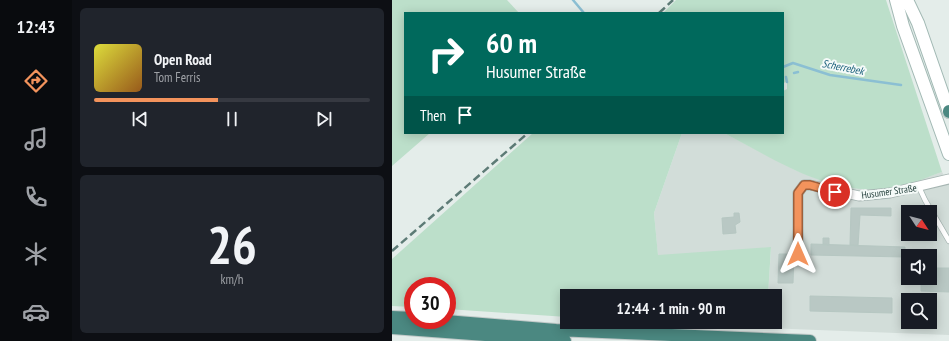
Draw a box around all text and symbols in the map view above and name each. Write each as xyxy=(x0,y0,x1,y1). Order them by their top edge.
text: 12:43 xyxy=(17,15,55,38)
text: 60 m xyxy=(486,24,537,61)
icon: right xyxy=(420,28,472,80)
text: Open Road xyxy=(154,50,212,69)
water label: Scherrebek xyxy=(821,56,867,78)
text: Husumer Straße xyxy=(486,60,586,83)
icon: directions xyxy=(22,67,50,95)
text: Tom Ferris xyxy=(154,69,200,86)
icon: arrive xyxy=(454,104,476,126)
text: Then xyxy=(420,106,446,125)
icon: previous xyxy=(129,108,151,130)
icon: pause xyxy=(221,108,243,130)
icon: next xyxy=(313,108,335,130)
icon: music xyxy=(22,125,50,153)
pin xyxy=(818,175,852,209)
icon: arrive xyxy=(824,181,846,203)
street label: Husumer Straße xyxy=(861,181,918,202)
icon: phone xyxy=(22,183,50,211)
north arrow xyxy=(901,205,937,241)
map controls xyxy=(901,205,937,329)
text: 26 xyxy=(207,211,257,278)
position arrow xyxy=(777,233,819,275)
icon: climate xyxy=(22,240,50,268)
button: sound xyxy=(901,249,937,285)
text: km/h xyxy=(220,271,244,288)
speed limit sign: 30 xyxy=(404,277,456,329)
button: search xyxy=(901,293,937,329)
icon: car xyxy=(22,298,50,326)
text: 12:44 · 1 min · 90 m xyxy=(617,299,725,318)

